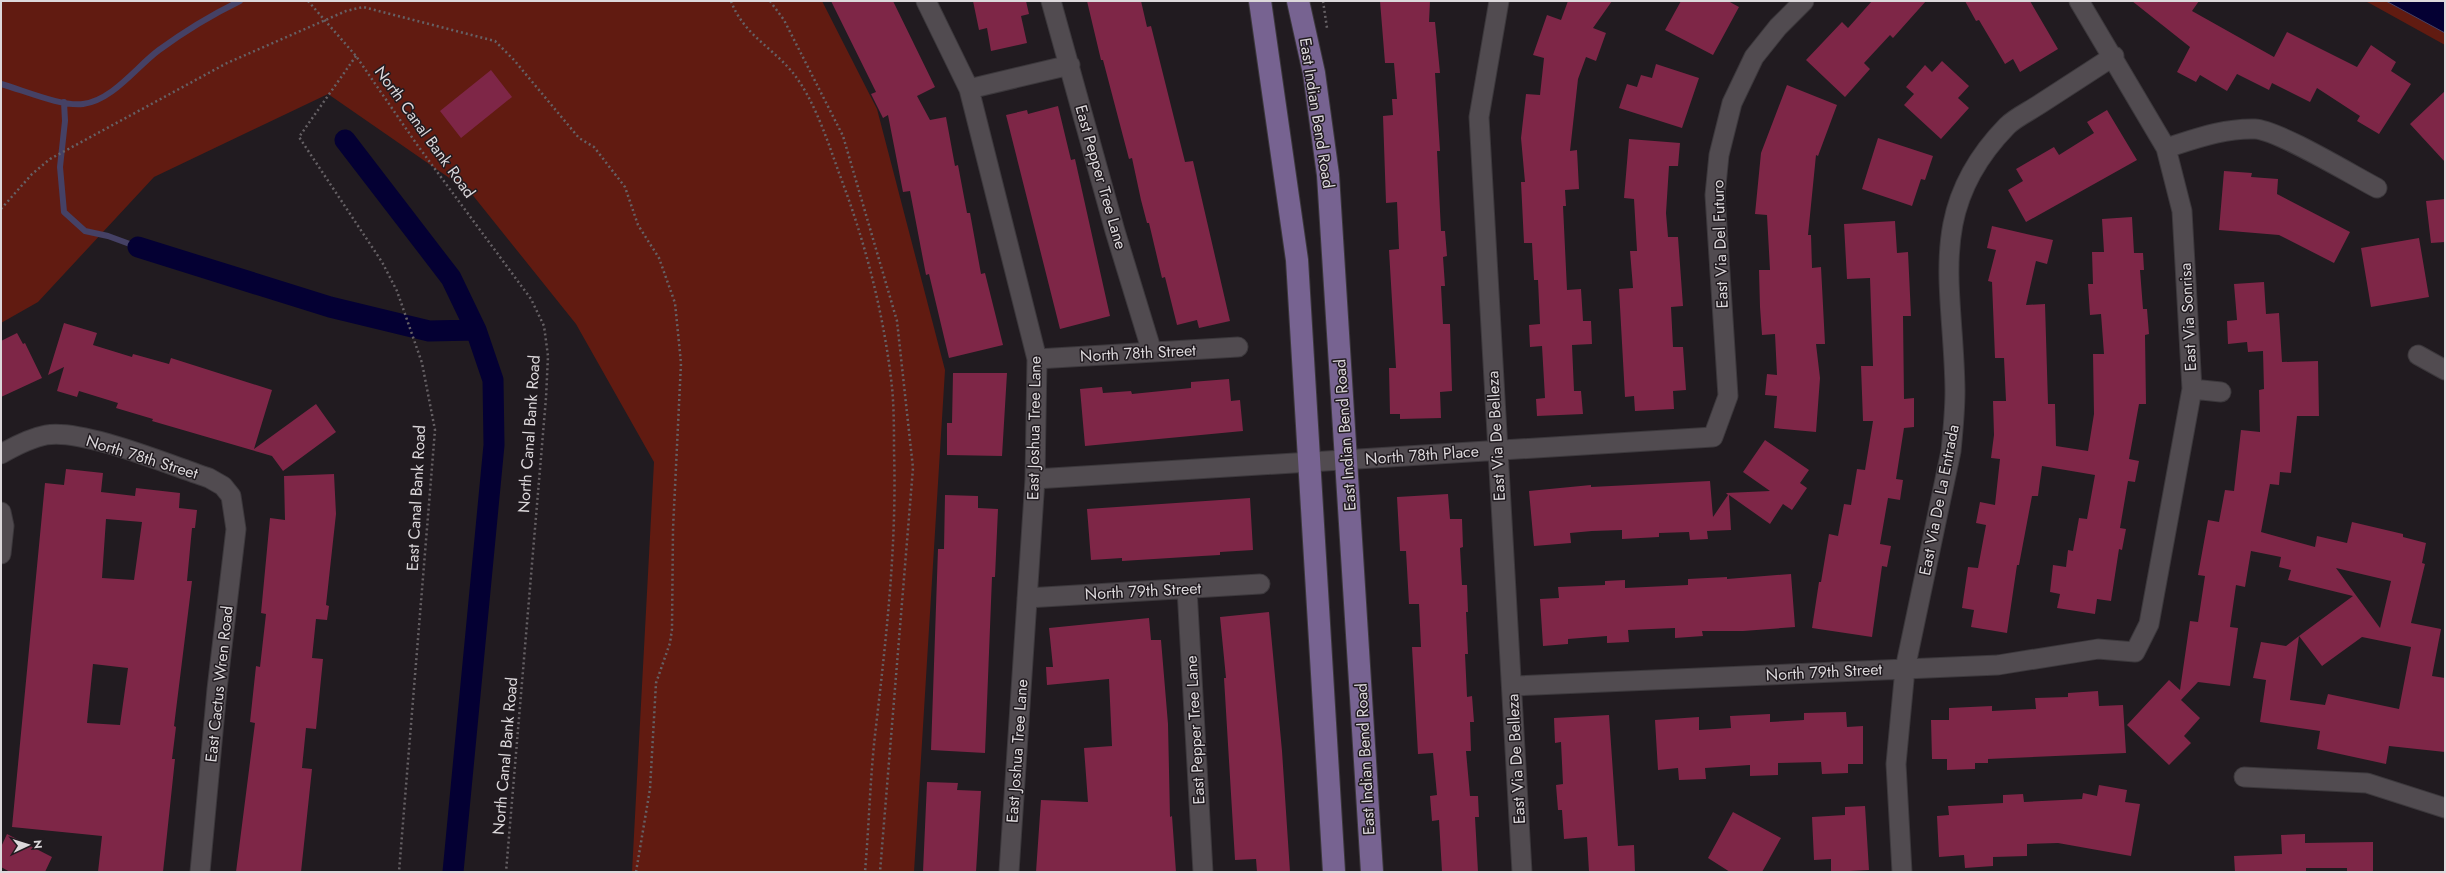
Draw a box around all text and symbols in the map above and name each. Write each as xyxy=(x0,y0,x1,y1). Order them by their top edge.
street label: East Indian Bend Road xyxy=(1294,36,1340,190)
street label: North Canal Bank Road xyxy=(369,61,481,203)
street label: East Pepper Tree Lane xyxy=(1069,102,1133,252)
street label: East Via Del Futuro xyxy=(1706,179,1734,309)
street label: East Via Sonrisa xyxy=(2174,262,2202,372)
street label: North 78th Street xyxy=(1079,338,1197,368)
street label: North Canal Bank Road xyxy=(512,354,546,514)
street label: East Joshua Tree Lane xyxy=(1021,356,1047,500)
street label: East Indian Bend Road xyxy=(1328,358,1362,512)
street label: East Via De Belleza xyxy=(1481,370,1511,502)
street label: East Via De La Entrada xyxy=(1913,422,1965,578)
street label: East Canal Bank Road xyxy=(401,424,431,572)
street label: North 78th Street xyxy=(83,429,201,485)
street label: North 78th Place xyxy=(1364,440,1480,470)
street label: North 79th Street xyxy=(1084,576,1202,606)
street label: East Cactus Wren Road xyxy=(199,605,239,763)
street label: East Pepper Tree Lane xyxy=(1180,655,1210,805)
street label: North 79th Street xyxy=(1765,657,1883,687)
street label: North Canal Bank Road xyxy=(487,676,523,836)
street label: East Joshua Tree Lane xyxy=(1001,678,1033,824)
street label: East Indian Bend Road xyxy=(1350,682,1380,836)
street label: East Via De Belleza xyxy=(1501,693,1531,825)
north arrow xyxy=(8,825,48,865)
text: N xyxy=(30,839,46,849)

